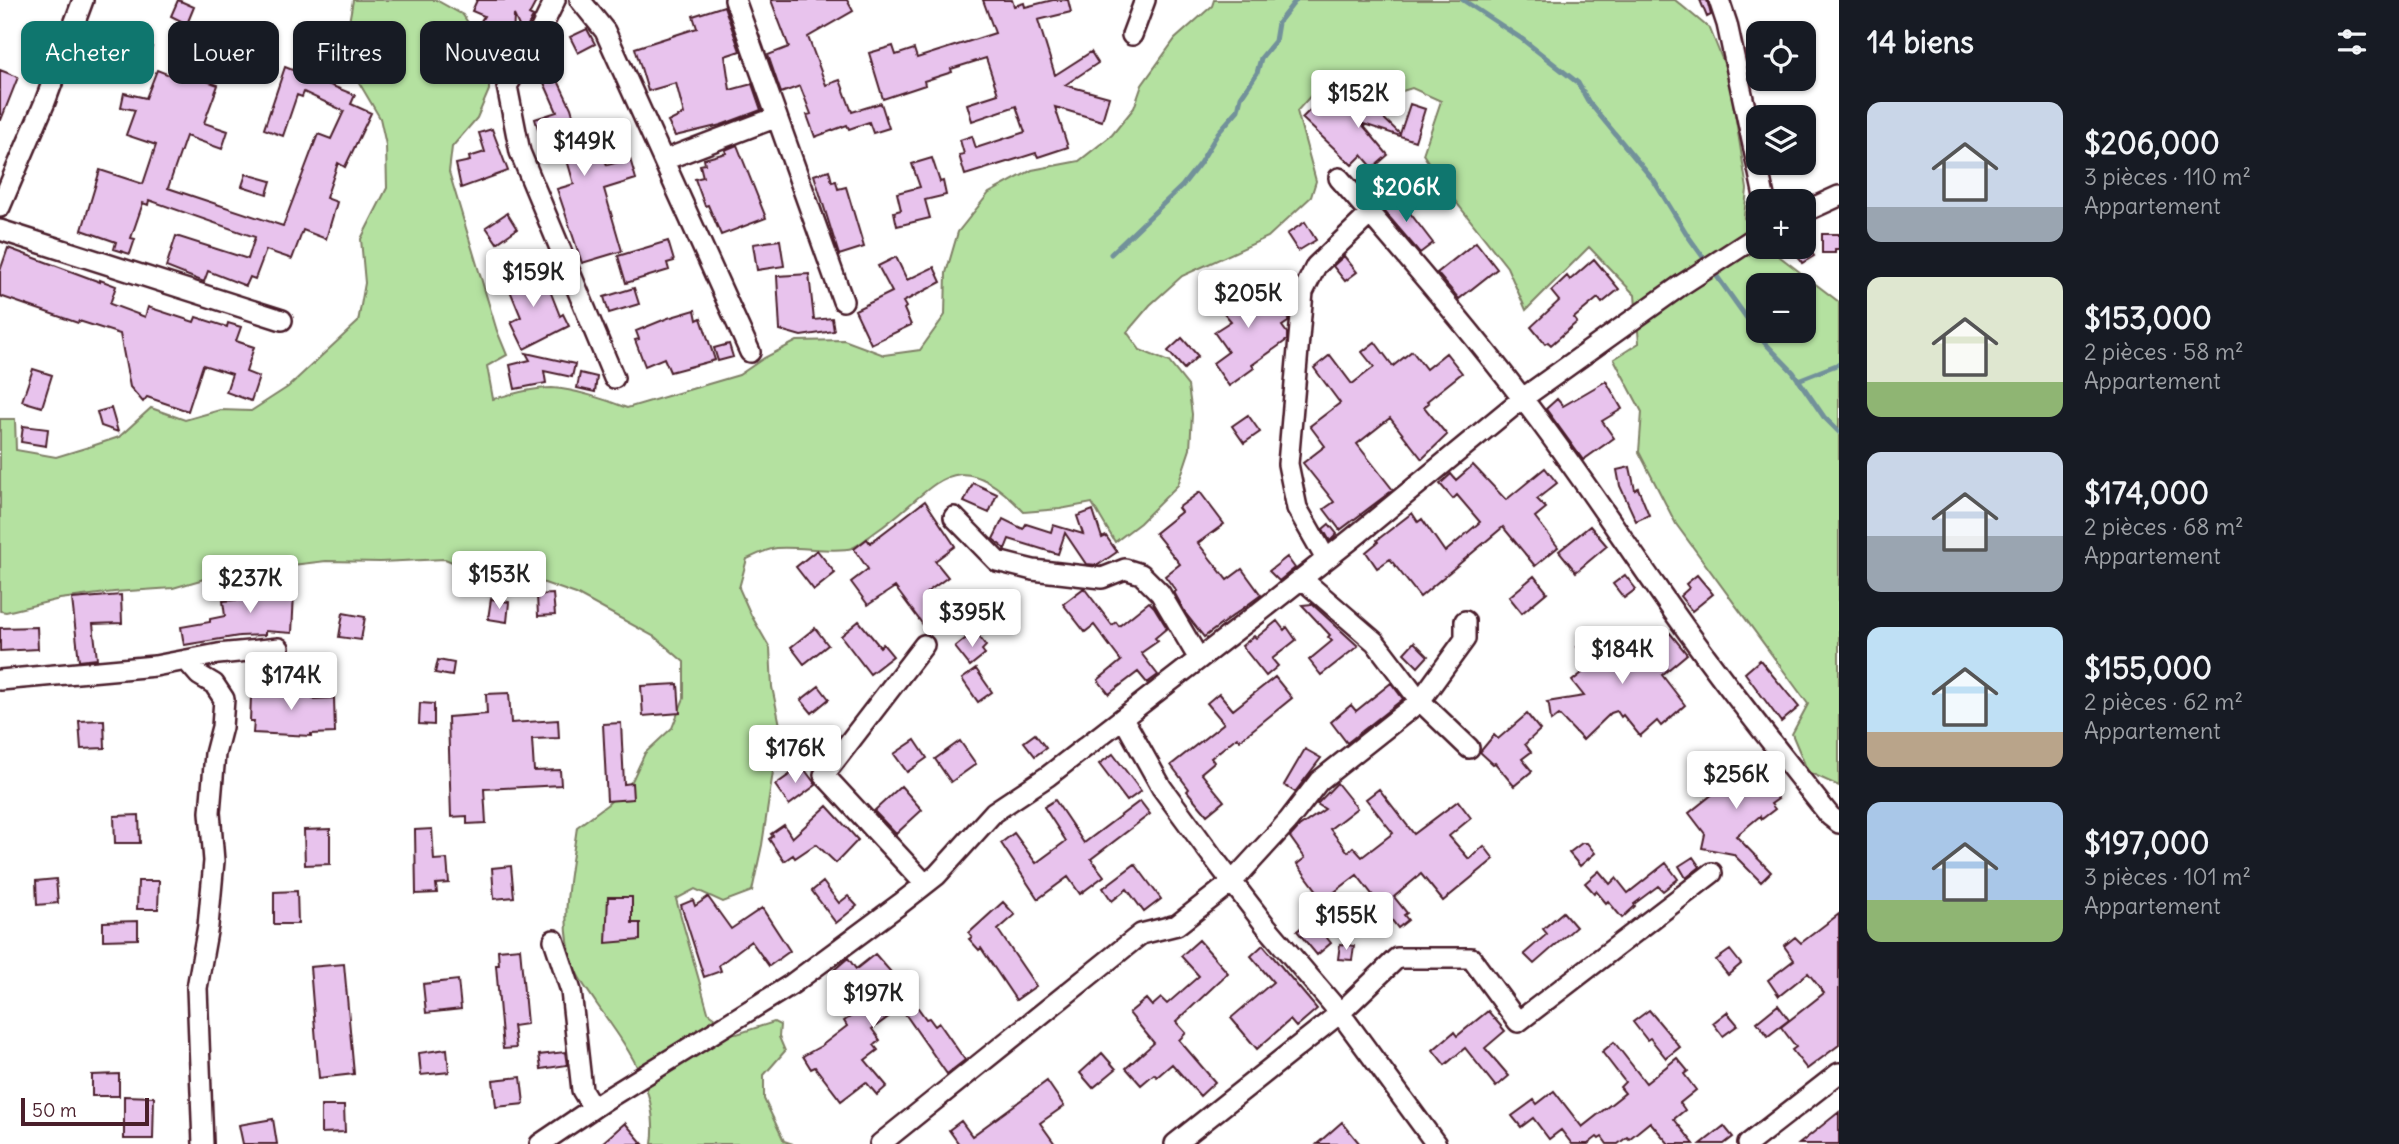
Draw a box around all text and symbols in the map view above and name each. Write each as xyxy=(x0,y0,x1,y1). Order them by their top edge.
chip: Acheter xyxy=(21,21,154,84)
chip: Louer xyxy=(168,21,279,84)
chip: Filtres xyxy=(293,21,406,84)
chip: Nouveau xyxy=(420,21,564,84)
map controls xyxy=(1746,21,1816,343)
button: locate xyxy=(1746,21,1816,91)
text: 14 biens xyxy=(1867,23,1974,61)
icon: filters xyxy=(2333,23,2371,61)
pin: $152K xyxy=(1309,71,1407,130)
text: $152K xyxy=(1327,78,1389,107)
button: layers xyxy=(1746,105,1816,175)
pin: $149K xyxy=(535,118,633,178)
text: $206,000 xyxy=(2084,124,2220,162)
text: $149K xyxy=(553,126,615,155)
icon: home xyxy=(1923,130,2007,214)
text: 3 pièces · 110 m² xyxy=(2084,162,2251,191)
pin: $206K xyxy=(1357,164,1455,224)
text: $206K xyxy=(1372,172,1440,201)
button: + xyxy=(1746,189,1816,259)
text: Appartement xyxy=(2084,191,2221,220)
pin: $159K xyxy=(484,250,582,309)
text: $159K xyxy=(502,257,564,286)
pin: $205K xyxy=(1199,270,1297,330)
button: − xyxy=(1746,273,1816,343)
text: $205K xyxy=(1214,278,1282,307)
text: $153,000 xyxy=(2084,299,2212,337)
icon: home xyxy=(1923,305,2007,389)
text: 2 pièces · 58 m² xyxy=(2084,337,2244,366)
text: Appartement xyxy=(2084,366,2221,395)
text: $174,000 xyxy=(2084,474,2209,512)
icon: home xyxy=(1923,480,2007,564)
text: 2 pièces · 68 m² xyxy=(2084,512,2244,541)
text: Appartement xyxy=(2084,541,2221,570)
pin: $153K xyxy=(450,552,548,611)
pin: $237K xyxy=(201,556,299,615)
text: $153K xyxy=(468,559,530,588)
text: $237K xyxy=(218,563,282,592)
pin: $395K xyxy=(923,590,1021,649)
text: $395K xyxy=(939,597,1005,626)
pin: $184K xyxy=(1573,626,1671,686)
text: $184K xyxy=(1591,634,1653,663)
text: $155,000 xyxy=(2084,649,2212,687)
pin: $174K xyxy=(242,652,340,712)
icon: home xyxy=(1923,655,2007,739)
text: $174K xyxy=(261,660,321,689)
text: 2 pièces · 62 m² xyxy=(2084,687,2243,716)
text: Appartement xyxy=(2084,716,2221,745)
pin: $176K xyxy=(746,726,844,785)
text: $176K xyxy=(765,733,825,762)
pin: $256K xyxy=(1687,752,1785,811)
text: $256K xyxy=(1703,759,1769,788)
text: $197,000 xyxy=(2084,824,2210,862)
icon: home xyxy=(1923,830,2007,914)
text: 3 pièces · 101 m² xyxy=(2084,862,2251,891)
text: Appartement xyxy=(2084,891,2221,920)
pin: $155K xyxy=(1297,892,1395,952)
text: $155K xyxy=(1315,900,1377,929)
pin: $197K xyxy=(824,970,922,1030)
text: $197K xyxy=(843,978,903,1007)
scale bar xyxy=(21,1095,149,1127)
text: 50 m xyxy=(32,1098,77,1122)

